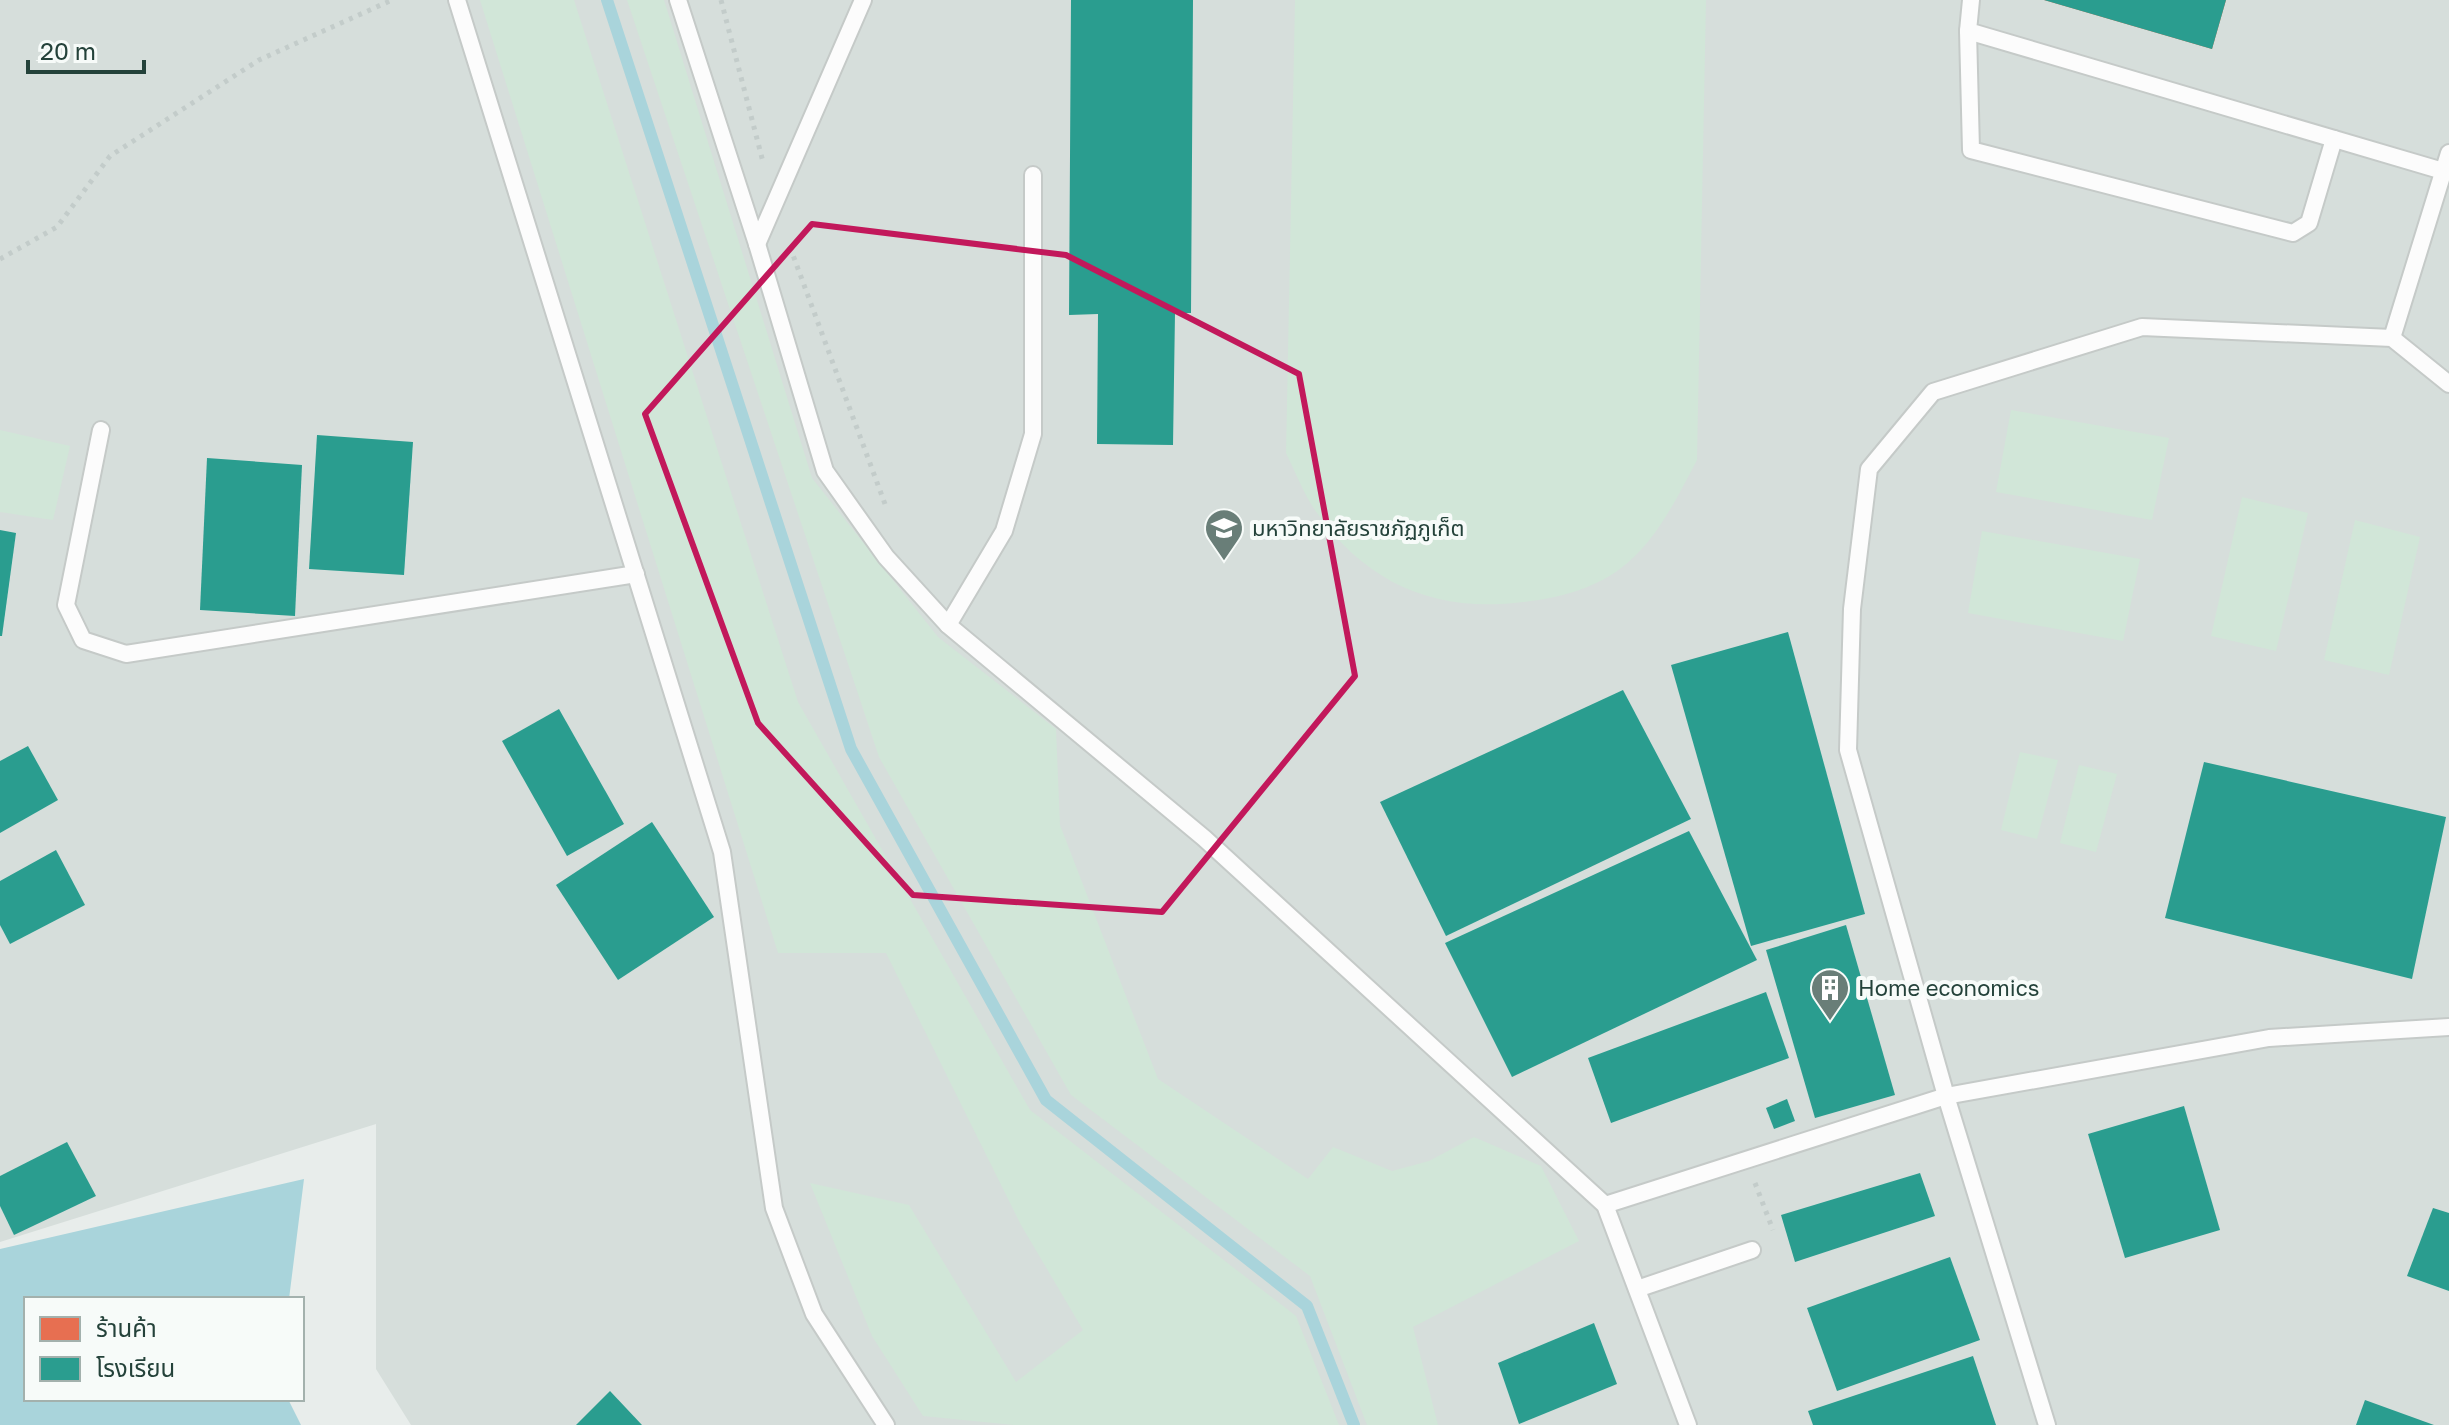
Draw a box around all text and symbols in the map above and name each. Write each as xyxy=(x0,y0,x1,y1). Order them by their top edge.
scale bar xyxy=(28,24,144,74)
text: 20 m xyxy=(40,36,96,65)
school or university icon: มหาวิทยาลัยราชภัฏภูเก็ต xyxy=(1203,507,1245,562)
place label: มหาวิทยาลัยราชภัฏภูเก็ต xyxy=(1252,514,1464,542)
building icon: Home economics xyxy=(1809,967,1851,1022)
place label: Home economics xyxy=(1858,974,2039,1001)
legend xyxy=(24,1297,304,1401)
text: ร้านค้า xyxy=(96,1313,157,1342)
text: โรงเรียน xyxy=(96,1353,175,1382)

